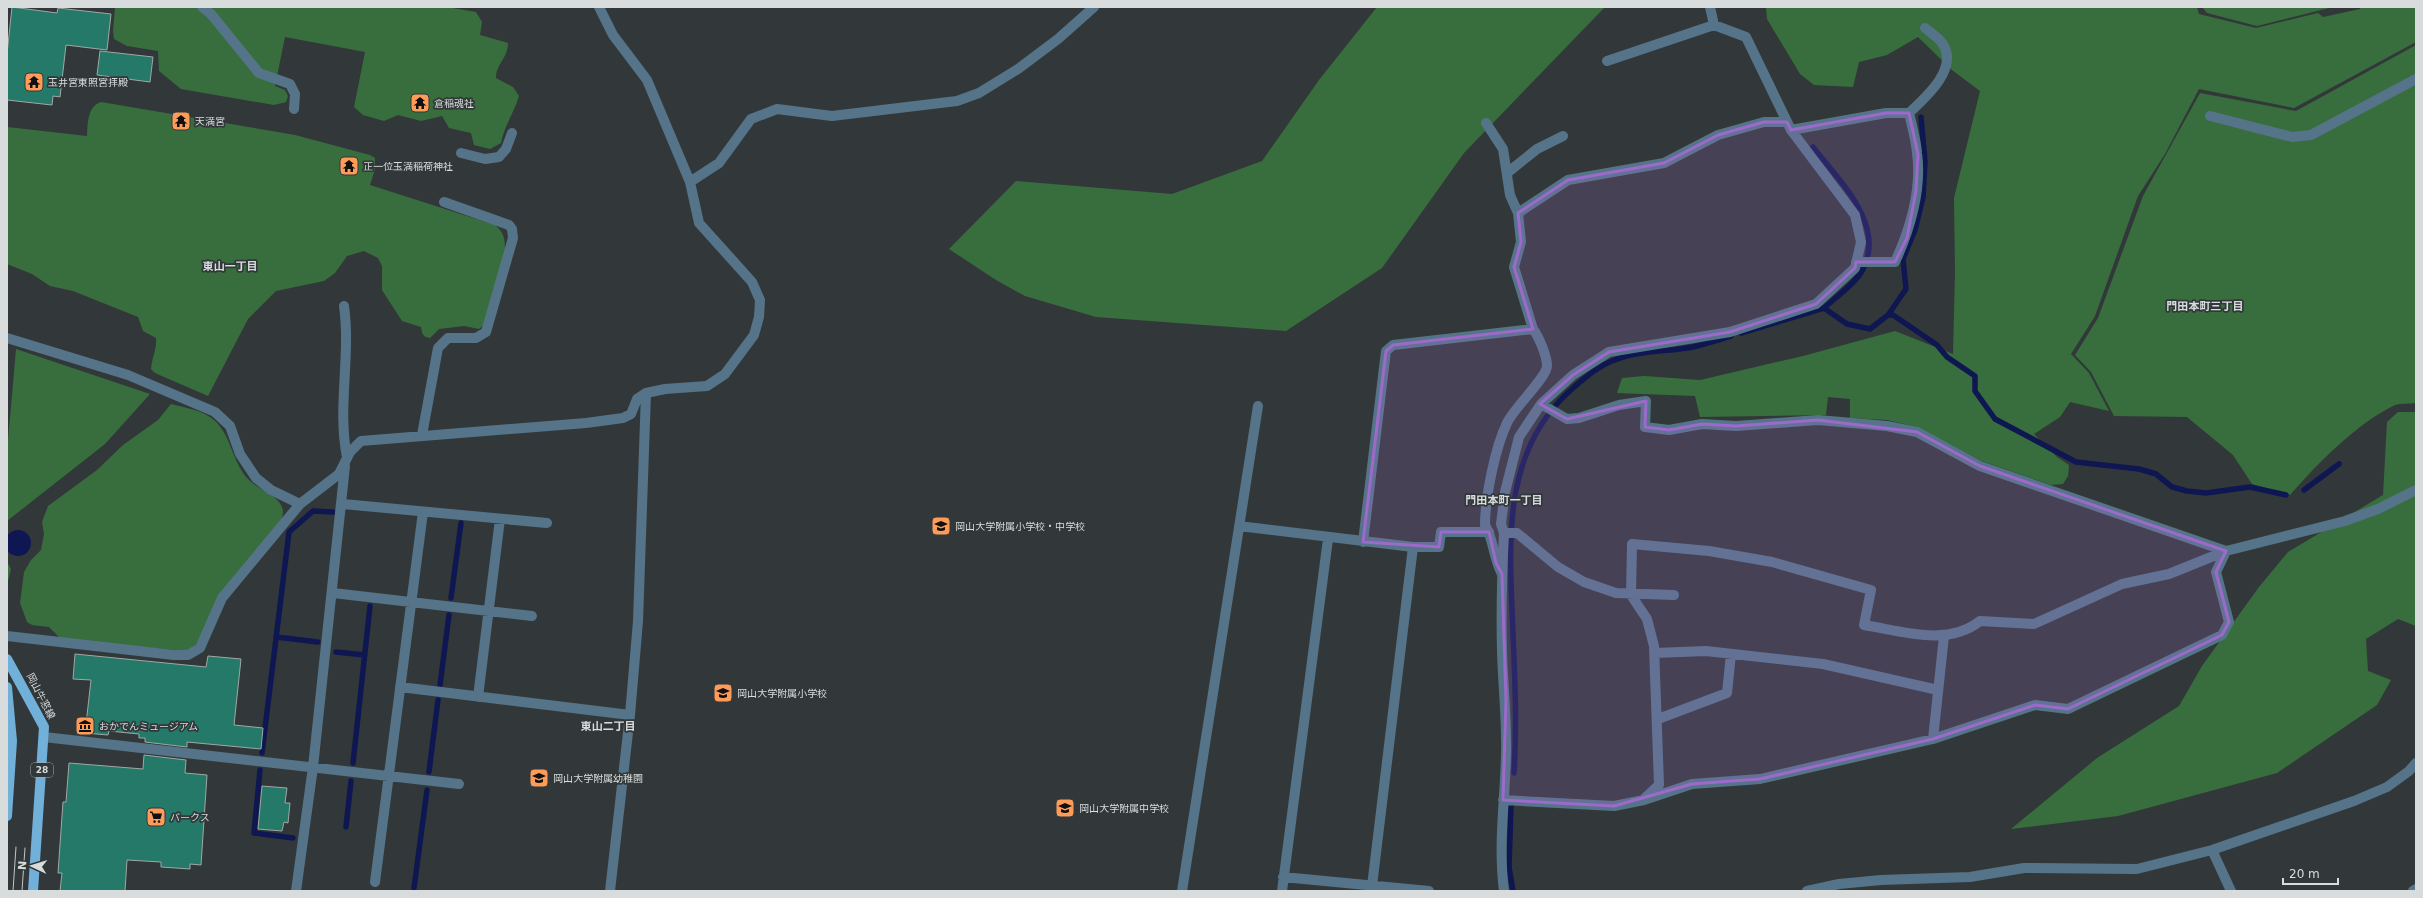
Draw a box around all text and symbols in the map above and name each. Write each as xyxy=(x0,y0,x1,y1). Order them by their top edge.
temple icon: 玉井宮東照宮拝殿 xyxy=(23,71,45,93)
place label: 玉井宮東照宮拝殿 xyxy=(48,77,128,88)
temple icon: 倉稲魂社 xyxy=(409,92,431,114)
place label: 倉稲魂社 xyxy=(434,98,474,109)
temple icon: 天満宮 xyxy=(170,110,192,132)
place label: 天満宮 xyxy=(195,116,225,127)
temple icon: 正一位玉満稲荷神社 xyxy=(338,155,360,177)
place label: 正一位玉満稲荷神社 xyxy=(363,161,453,172)
district label: 東山一丁目 xyxy=(203,260,258,273)
district label: 門田本町三丁目 xyxy=(2167,300,2244,313)
district label: 門田本町一丁目 xyxy=(1466,494,1543,507)
school or university icon: 岡山大学附属小学校・中学校 xyxy=(930,515,952,537)
place label: 岡山大学附属小学校・中学校 xyxy=(955,521,1085,532)
street label: 岡山牛窓線 xyxy=(25,671,57,721)
school or university icon: 岡山大学附属小学校 xyxy=(712,682,734,704)
place label: 岡山大学附属小学校 xyxy=(737,688,827,699)
museum icon: おかでんミュージアム xyxy=(74,715,96,737)
district label: 東山二丁目 xyxy=(581,720,636,733)
place label: おかでんミュージアム xyxy=(99,721,198,732)
road number: 28 xyxy=(31,763,53,777)
school or university icon: 岡山大学附属幼稚園 xyxy=(528,767,550,789)
place label: 岡山大学附属幼稚園 xyxy=(553,773,643,784)
school or university icon: 岡山大学附属中学校 xyxy=(1054,797,1076,819)
place label: 岡山大学附属中学校 xyxy=(1079,803,1169,814)
supermarket icon: パークス xyxy=(145,806,167,828)
place label: パークス xyxy=(170,812,210,823)
north arrow xyxy=(12,846,52,886)
text: N xyxy=(16,860,29,870)
scale bar xyxy=(2283,860,2338,886)
text: 20 m xyxy=(2289,867,2320,881)

